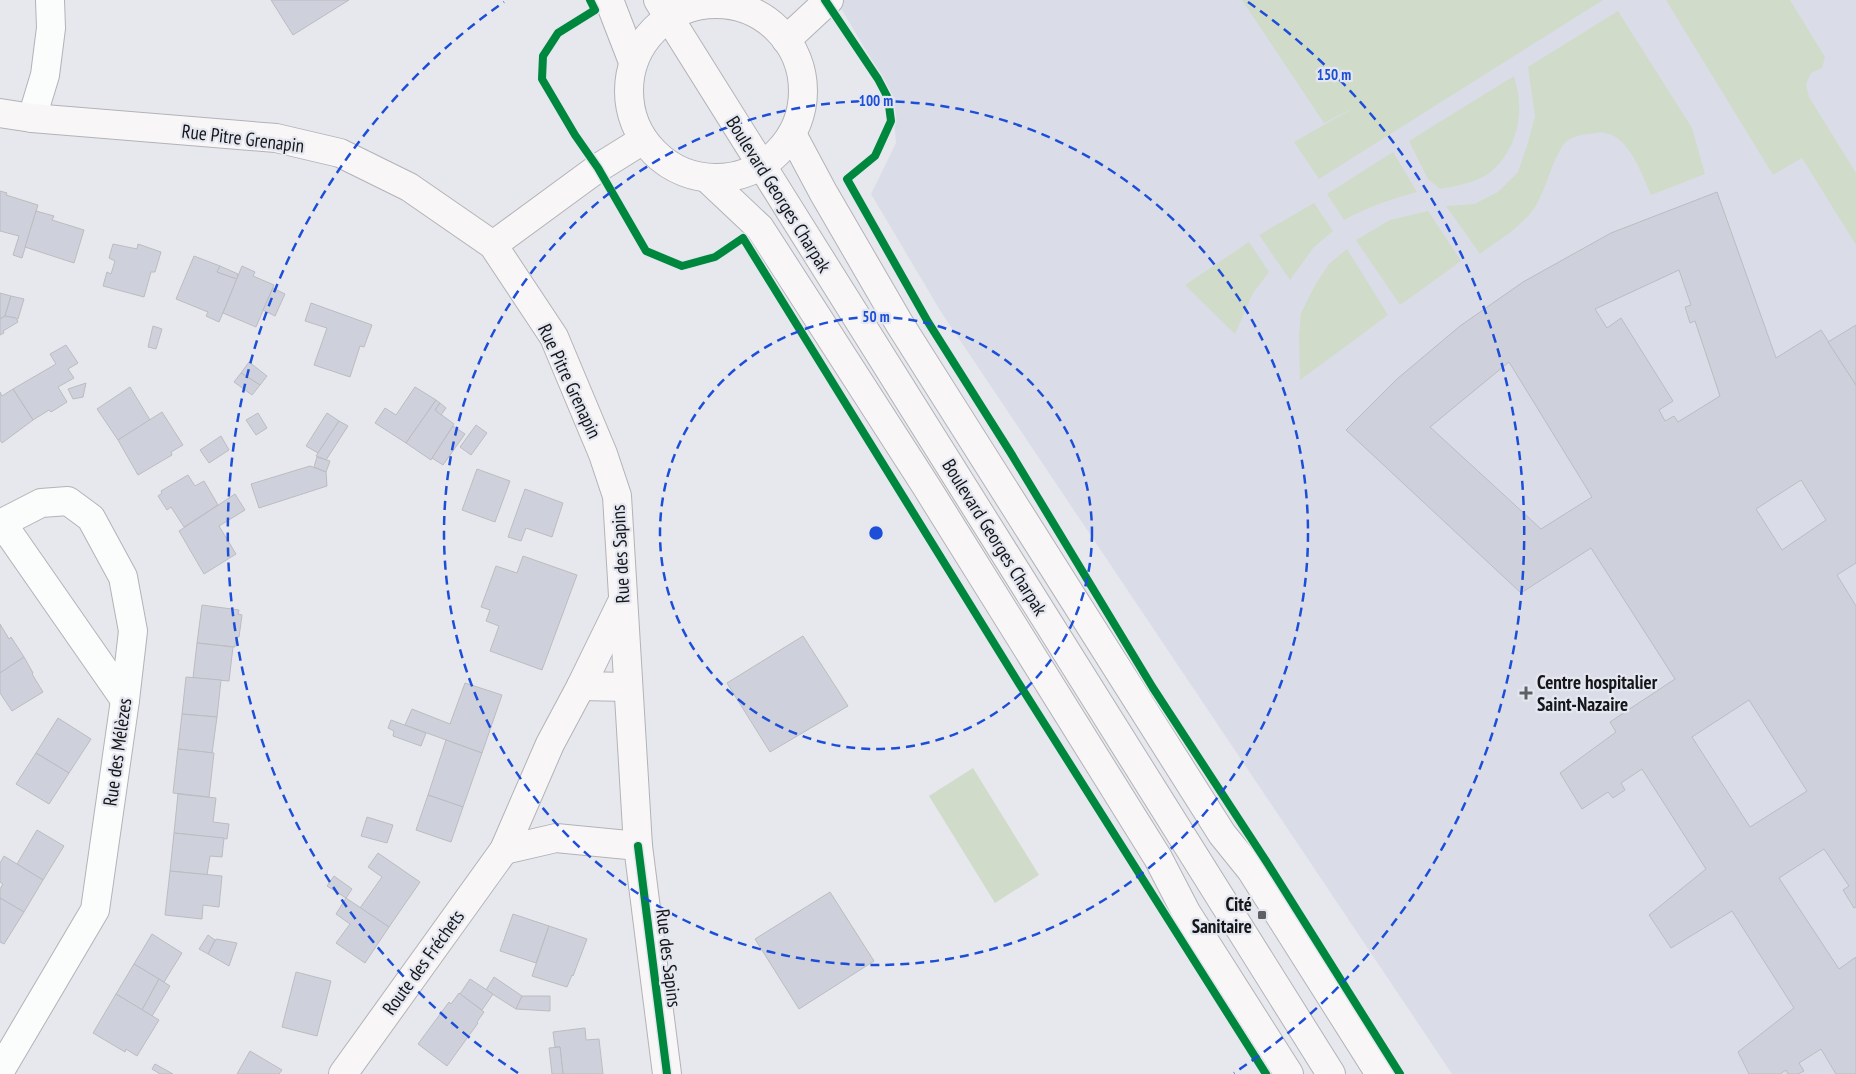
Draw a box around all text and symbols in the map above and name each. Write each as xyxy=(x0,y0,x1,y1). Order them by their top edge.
text: 150 m xyxy=(1317,65,1351,84)
text: 100 m xyxy=(859,91,893,110)
street label: Boulevard Georges Charpak xyxy=(721,111,837,277)
street label: Rue Pitre Grenapin xyxy=(180,119,306,157)
text: 50 m xyxy=(862,307,890,326)
street label: Rue Pitre Grenapin xyxy=(533,320,607,442)
street label: Boulevard Georges Charpak xyxy=(937,454,1053,620)
street label: Rue des Sapins xyxy=(605,504,635,604)
centre of rings xyxy=(867,524,885,542)
place label: Centre hospitalier Saint-Nazaire xyxy=(1537,670,1658,716)
marker: Centre hospitalier Saint-Nazaire xyxy=(1519,686,1533,700)
street label: Rue des Mélèzes xyxy=(98,696,136,808)
place label: Cité Sanitaire xyxy=(1192,892,1252,938)
street label: Route des Fréchets xyxy=(377,905,469,1019)
street label: Rue des Sapins xyxy=(651,908,687,1008)
marker: Cité Sanitaire xyxy=(1256,909,1268,921)

